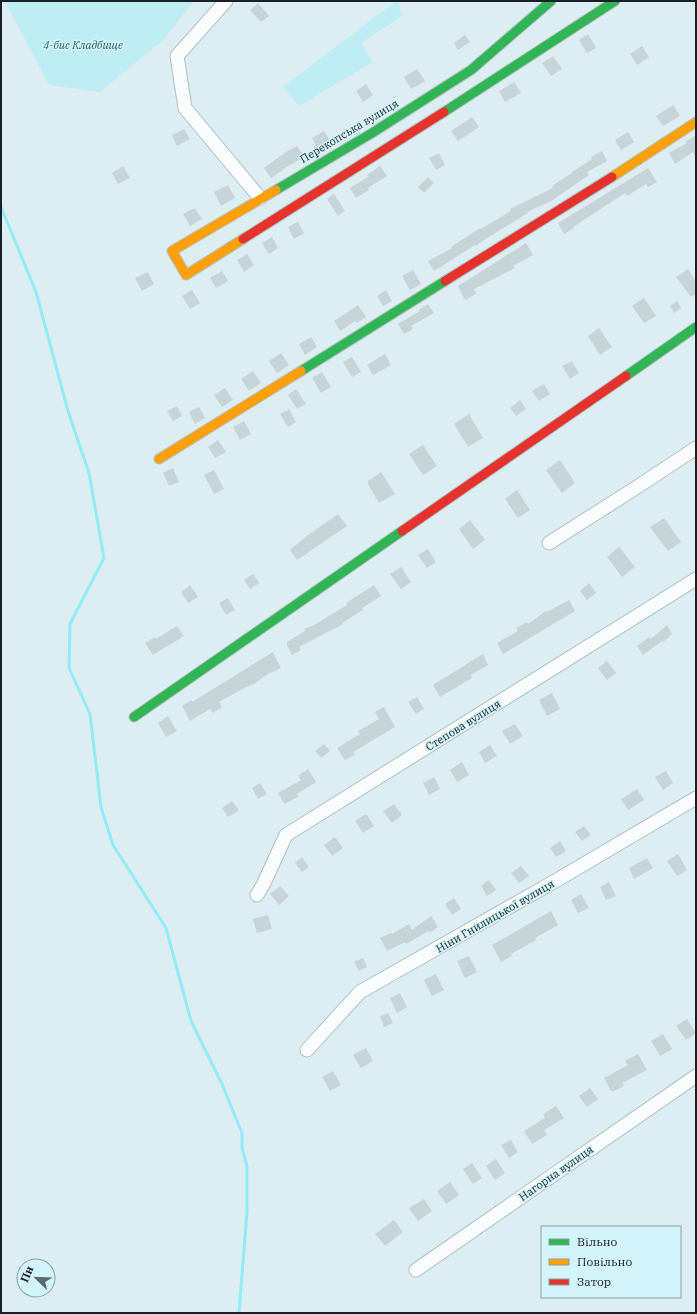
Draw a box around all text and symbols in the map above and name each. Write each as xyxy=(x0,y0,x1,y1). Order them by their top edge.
park label: 4-бис Кладбище xyxy=(43,38,123,52)
street label: Перекопська вулиця xyxy=(297,96,401,166)
street label: Степова вулиця xyxy=(423,696,503,754)
street label: Ніни Гнилицької вулиця xyxy=(433,876,557,956)
street label: Нагорна вулиця xyxy=(516,1142,596,1204)
legend xyxy=(541,1226,681,1298)
text: Вільно xyxy=(577,1234,618,1249)
text: Повільно xyxy=(577,1254,632,1269)
north arrow xyxy=(16,1258,56,1298)
text: Пн xyxy=(17,1263,37,1284)
text: Затор xyxy=(577,1274,611,1289)

